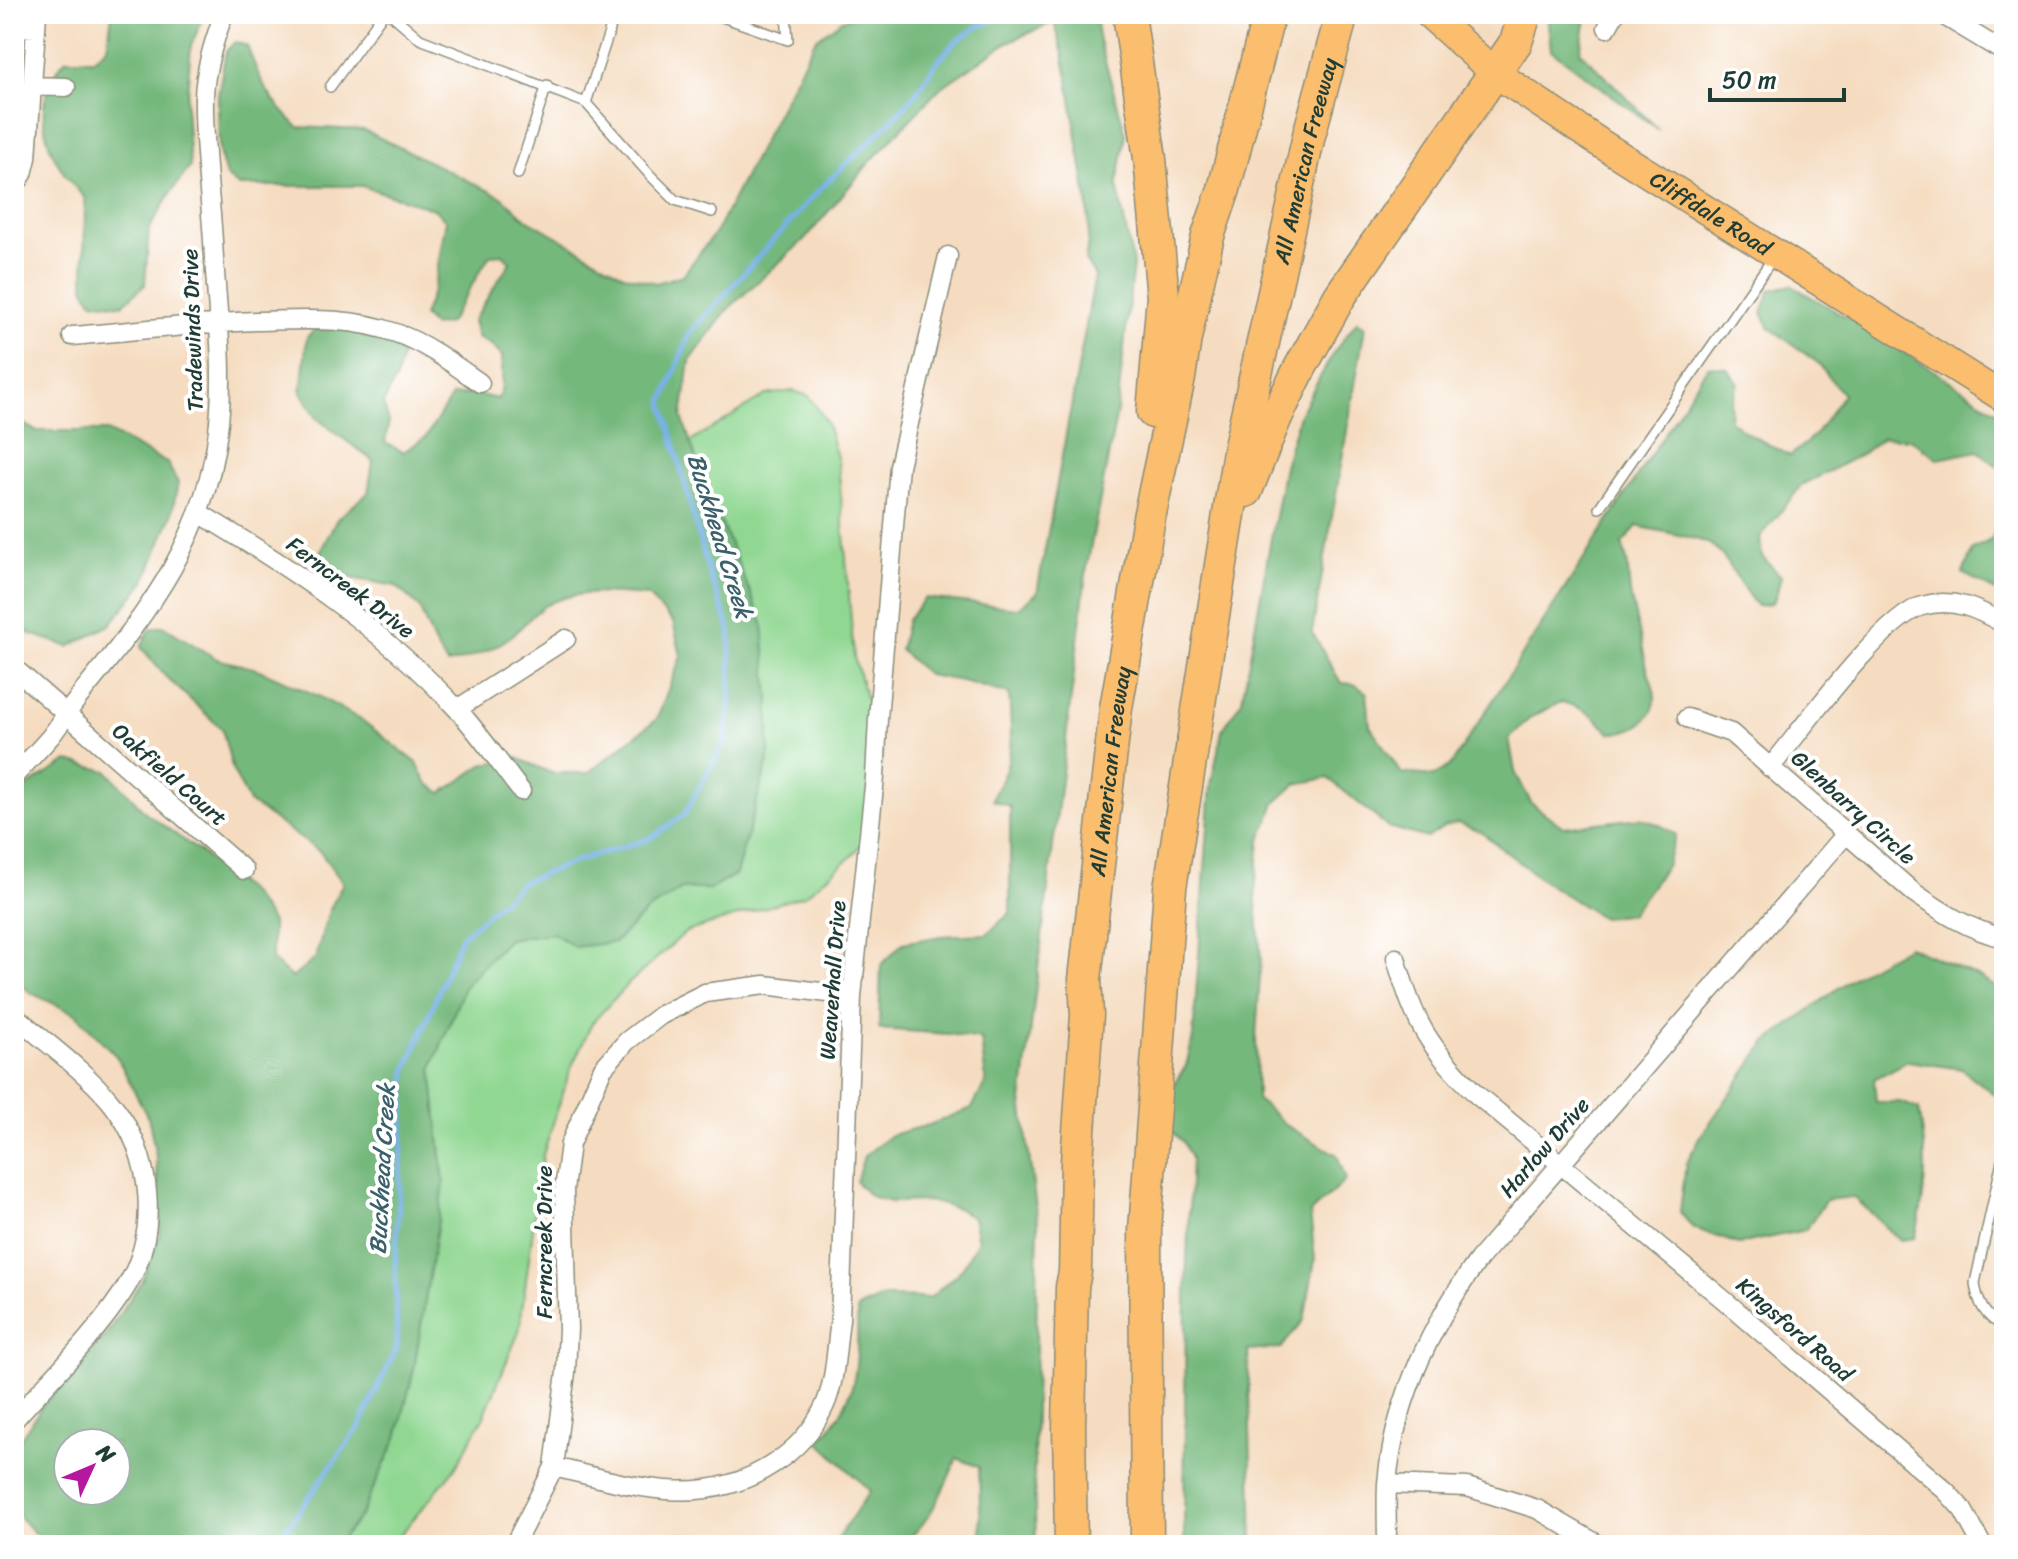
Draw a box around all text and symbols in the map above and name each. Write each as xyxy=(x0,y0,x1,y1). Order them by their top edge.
street label: All American Freeway xyxy=(1262,52,1349,269)
scale bar xyxy=(1710,52,1844,102)
text: 50 m xyxy=(1722,59,1777,101)
street label: Cliffdale Road xyxy=(1642,160,1781,268)
street label: Tradewinds Drive xyxy=(170,248,215,412)
water label: Buckhead Creek xyxy=(675,448,765,625)
street label: Ferncreek Drive xyxy=(278,526,424,649)
street label: All American Freeway xyxy=(1078,663,1143,879)
street label: Oakfield Court xyxy=(103,713,237,836)
street label: Glenbarry Circle xyxy=(1782,740,1926,875)
street label: Weaverhall Drive xyxy=(807,899,858,1061)
water label: Buckhead Creek xyxy=(357,1081,408,1255)
street label: Harlow Drive xyxy=(1489,1088,1600,1207)
street label: Ferncreek Drive xyxy=(525,1165,564,1319)
street label: Kingsford Road xyxy=(1727,1267,1863,1393)
north arrow xyxy=(52,1427,132,1507)
text: N xyxy=(86,1434,126,1473)

